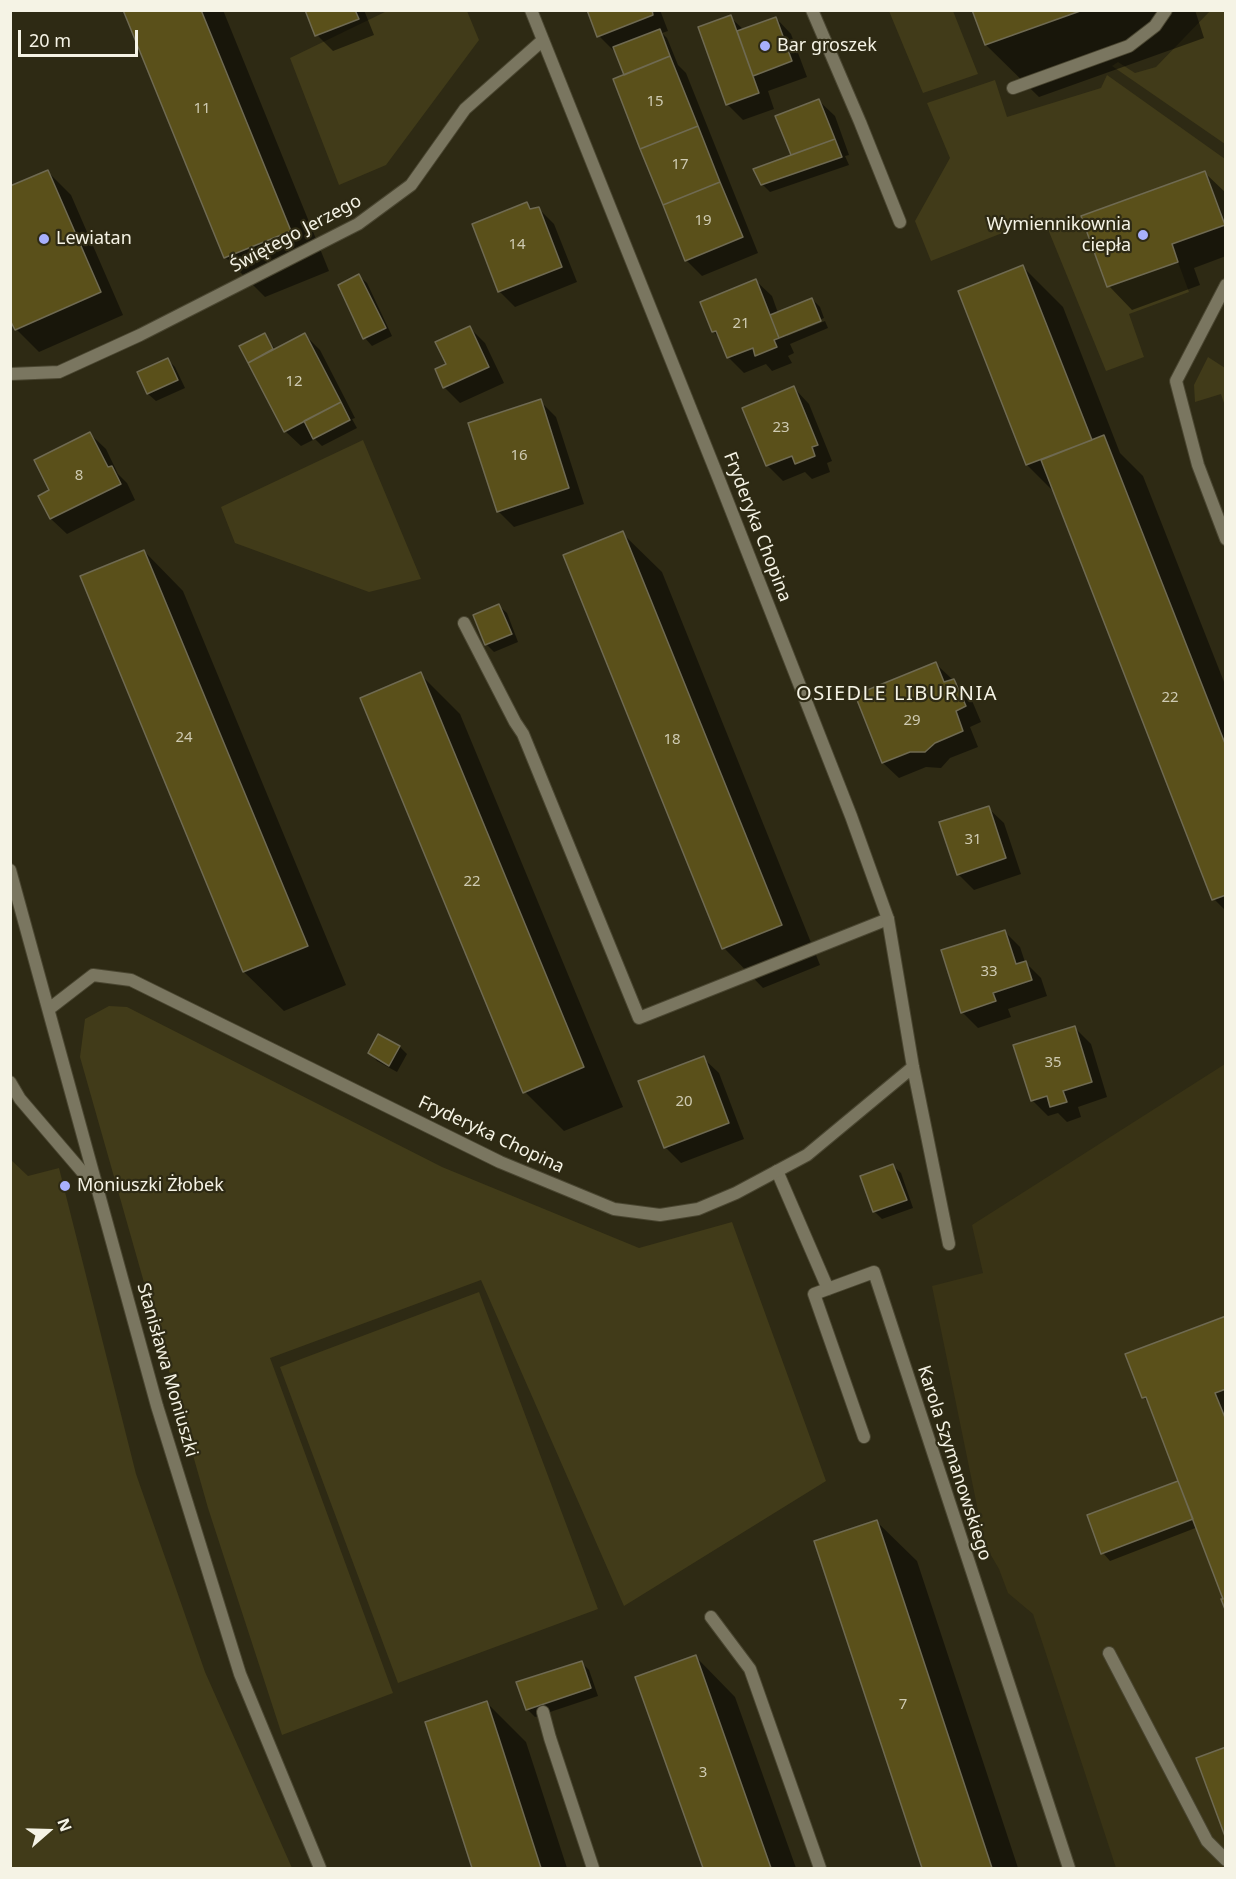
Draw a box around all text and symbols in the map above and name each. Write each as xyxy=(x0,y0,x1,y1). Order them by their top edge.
scale bar xyxy=(21,18,141,56)
text: 20 m xyxy=(29,28,71,52)
place label: Bar groszek xyxy=(777,35,877,57)
marker: Bar groszek xyxy=(758,39,772,53)
house number: 15 xyxy=(646,93,664,111)
house number: 11 xyxy=(193,100,211,118)
house number: 17 xyxy=(671,156,689,174)
street label: Świętego Jerzego xyxy=(227,190,365,278)
house number: 19 xyxy=(694,212,712,230)
place label: Wymiennikownia ciepła xyxy=(986,214,1131,256)
place label: Lewiatan xyxy=(56,228,132,250)
marker: Wymiennikownia ciepła xyxy=(1136,228,1150,242)
marker: Lewiatan xyxy=(37,232,51,246)
house number: 14 xyxy=(508,236,526,254)
house number: 21 xyxy=(732,315,750,333)
house number: 12 xyxy=(285,373,303,391)
house number: 23 xyxy=(772,419,790,437)
house number: 16 xyxy=(510,447,528,465)
street label: Fryderyka Chopina xyxy=(719,449,795,605)
house number: 8 xyxy=(75,467,83,485)
district label: OSIEDLE LIBURNIA xyxy=(796,682,998,706)
house number: 22 xyxy=(1161,689,1179,707)
house number: 29 xyxy=(903,712,921,730)
house number: 24 xyxy=(175,729,193,747)
house number: 18 xyxy=(663,731,681,749)
house number: 31 xyxy=(964,831,982,849)
house number: 22 xyxy=(463,873,481,891)
house number: 33 xyxy=(980,963,998,981)
house number: 35 xyxy=(1044,1054,1062,1072)
street label: Fryderyka Chopina xyxy=(415,1092,567,1178)
house number: 20 xyxy=(675,1093,693,1111)
place label: Moniuszki Żłobek xyxy=(77,1175,224,1197)
marker: Moniuszki Żłobek xyxy=(58,1179,72,1193)
street label: Stanisława Moniuszki xyxy=(132,1281,202,1459)
street label: Karola Szymanowskiego xyxy=(912,1363,996,1563)
house number: 7 xyxy=(899,1696,907,1714)
house number: 3 xyxy=(699,1764,707,1782)
north arrow xyxy=(18,1801,78,1861)
text: N xyxy=(52,1815,77,1835)

